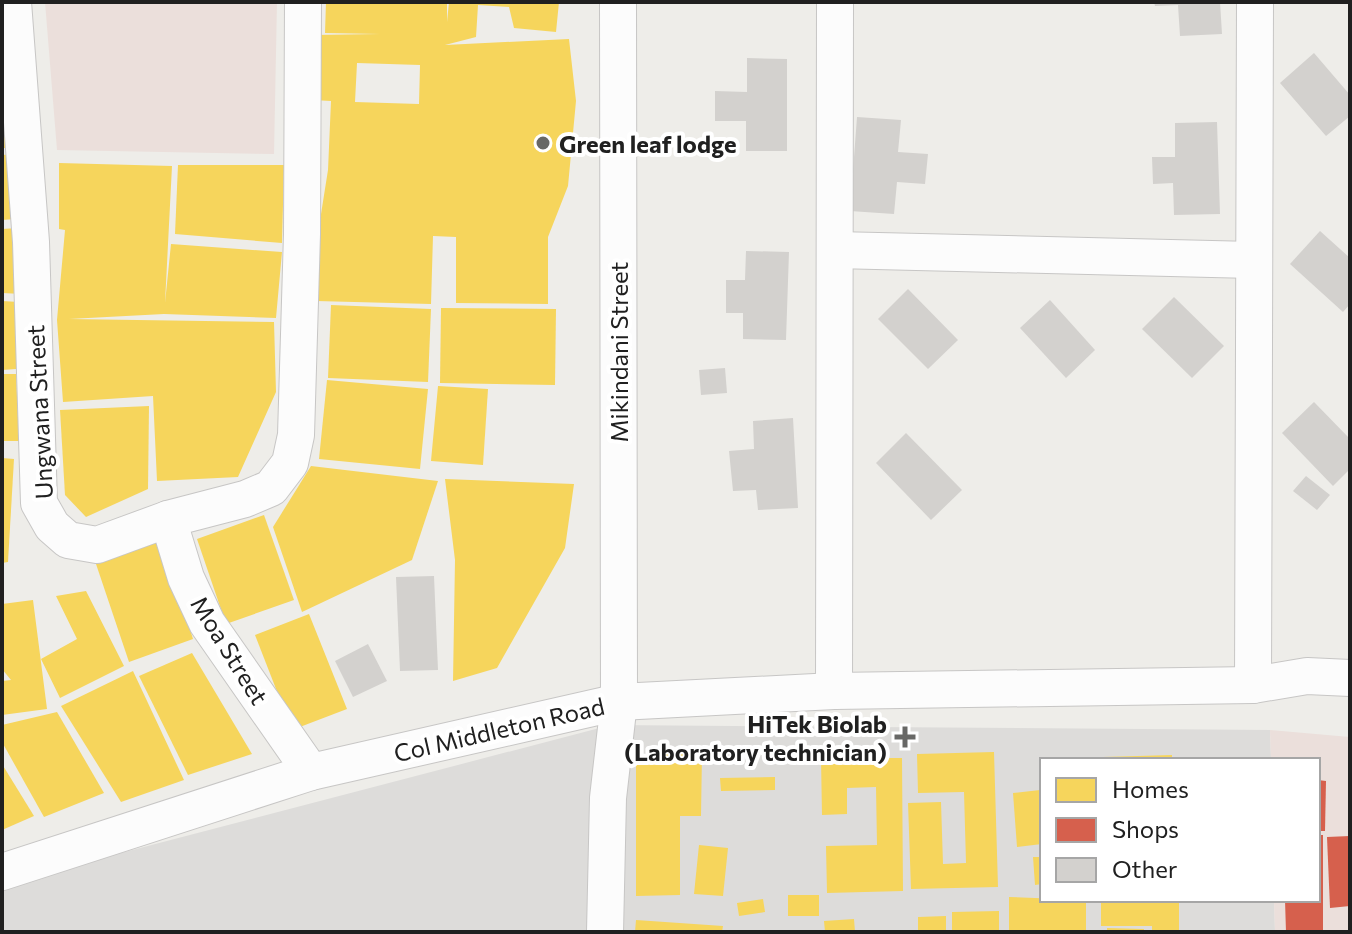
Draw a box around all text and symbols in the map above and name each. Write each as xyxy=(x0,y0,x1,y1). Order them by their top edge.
place label: Green leaf lodge xyxy=(559,129,737,158)
marker: Green leaf lodge xyxy=(534,134,552,152)
street label: Mikindani Street xyxy=(604,261,633,442)
street label: Ungwana Street xyxy=(20,324,58,500)
street label: Moa Street xyxy=(185,590,275,710)
street label: Col Middleton Road xyxy=(391,691,607,767)
place label: HiTek Biolab (Laboratory technician) xyxy=(624,709,887,766)
marker: HiTek Biolab (Laboratory technician) xyxy=(894,726,916,748)
legend xyxy=(1040,758,1320,902)
text: Homes xyxy=(1112,774,1189,803)
text: Shops xyxy=(1112,814,1179,843)
text: Other xyxy=(1112,854,1178,883)

